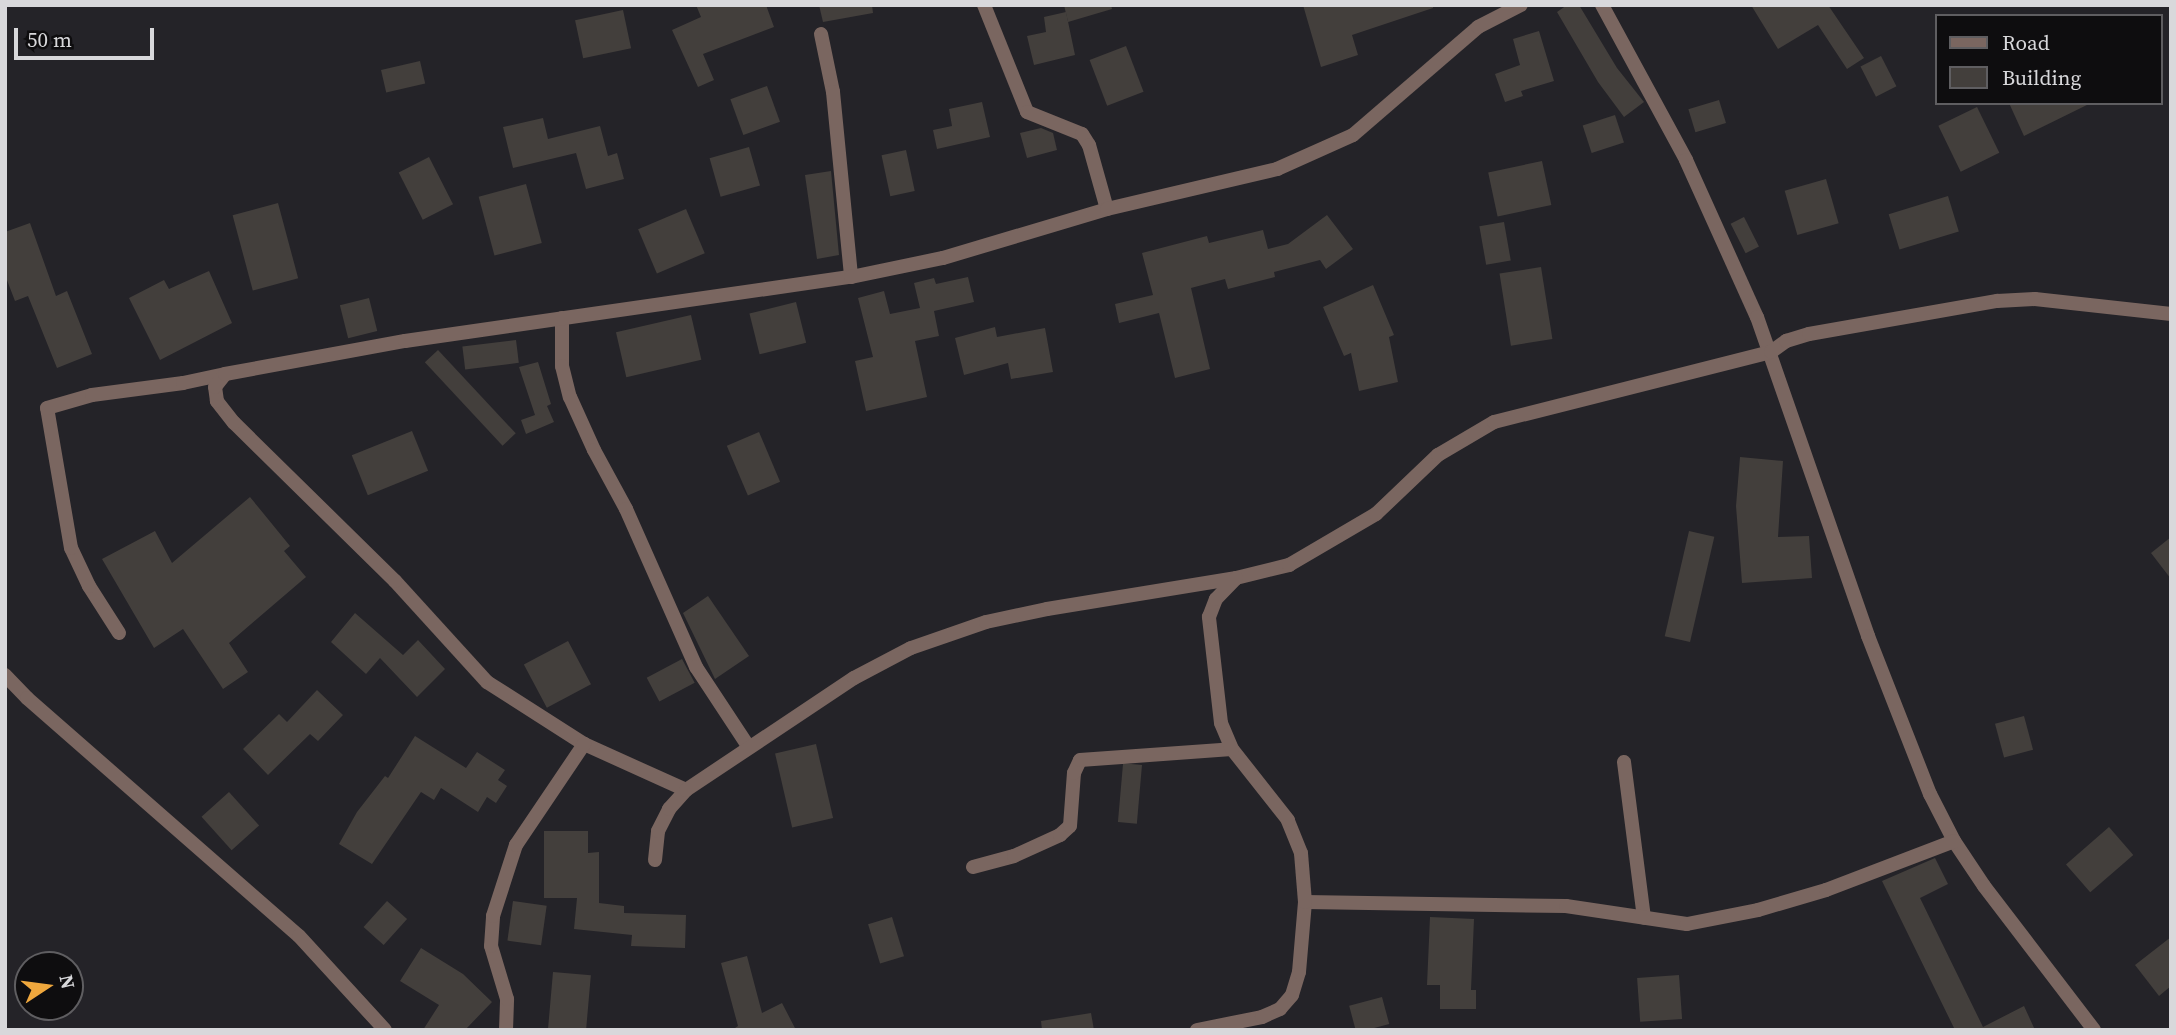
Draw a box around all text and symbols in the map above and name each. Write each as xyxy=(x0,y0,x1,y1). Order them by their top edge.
scale bar xyxy=(18,14,158,58)
legend xyxy=(1934,14,2162,105)
text: 50 m xyxy=(27,25,72,54)
text: Road xyxy=(2002,28,2050,57)
text: Building xyxy=(2002,63,2081,92)
north arrow xyxy=(14,951,84,1021)
text: N xyxy=(53,972,82,991)

